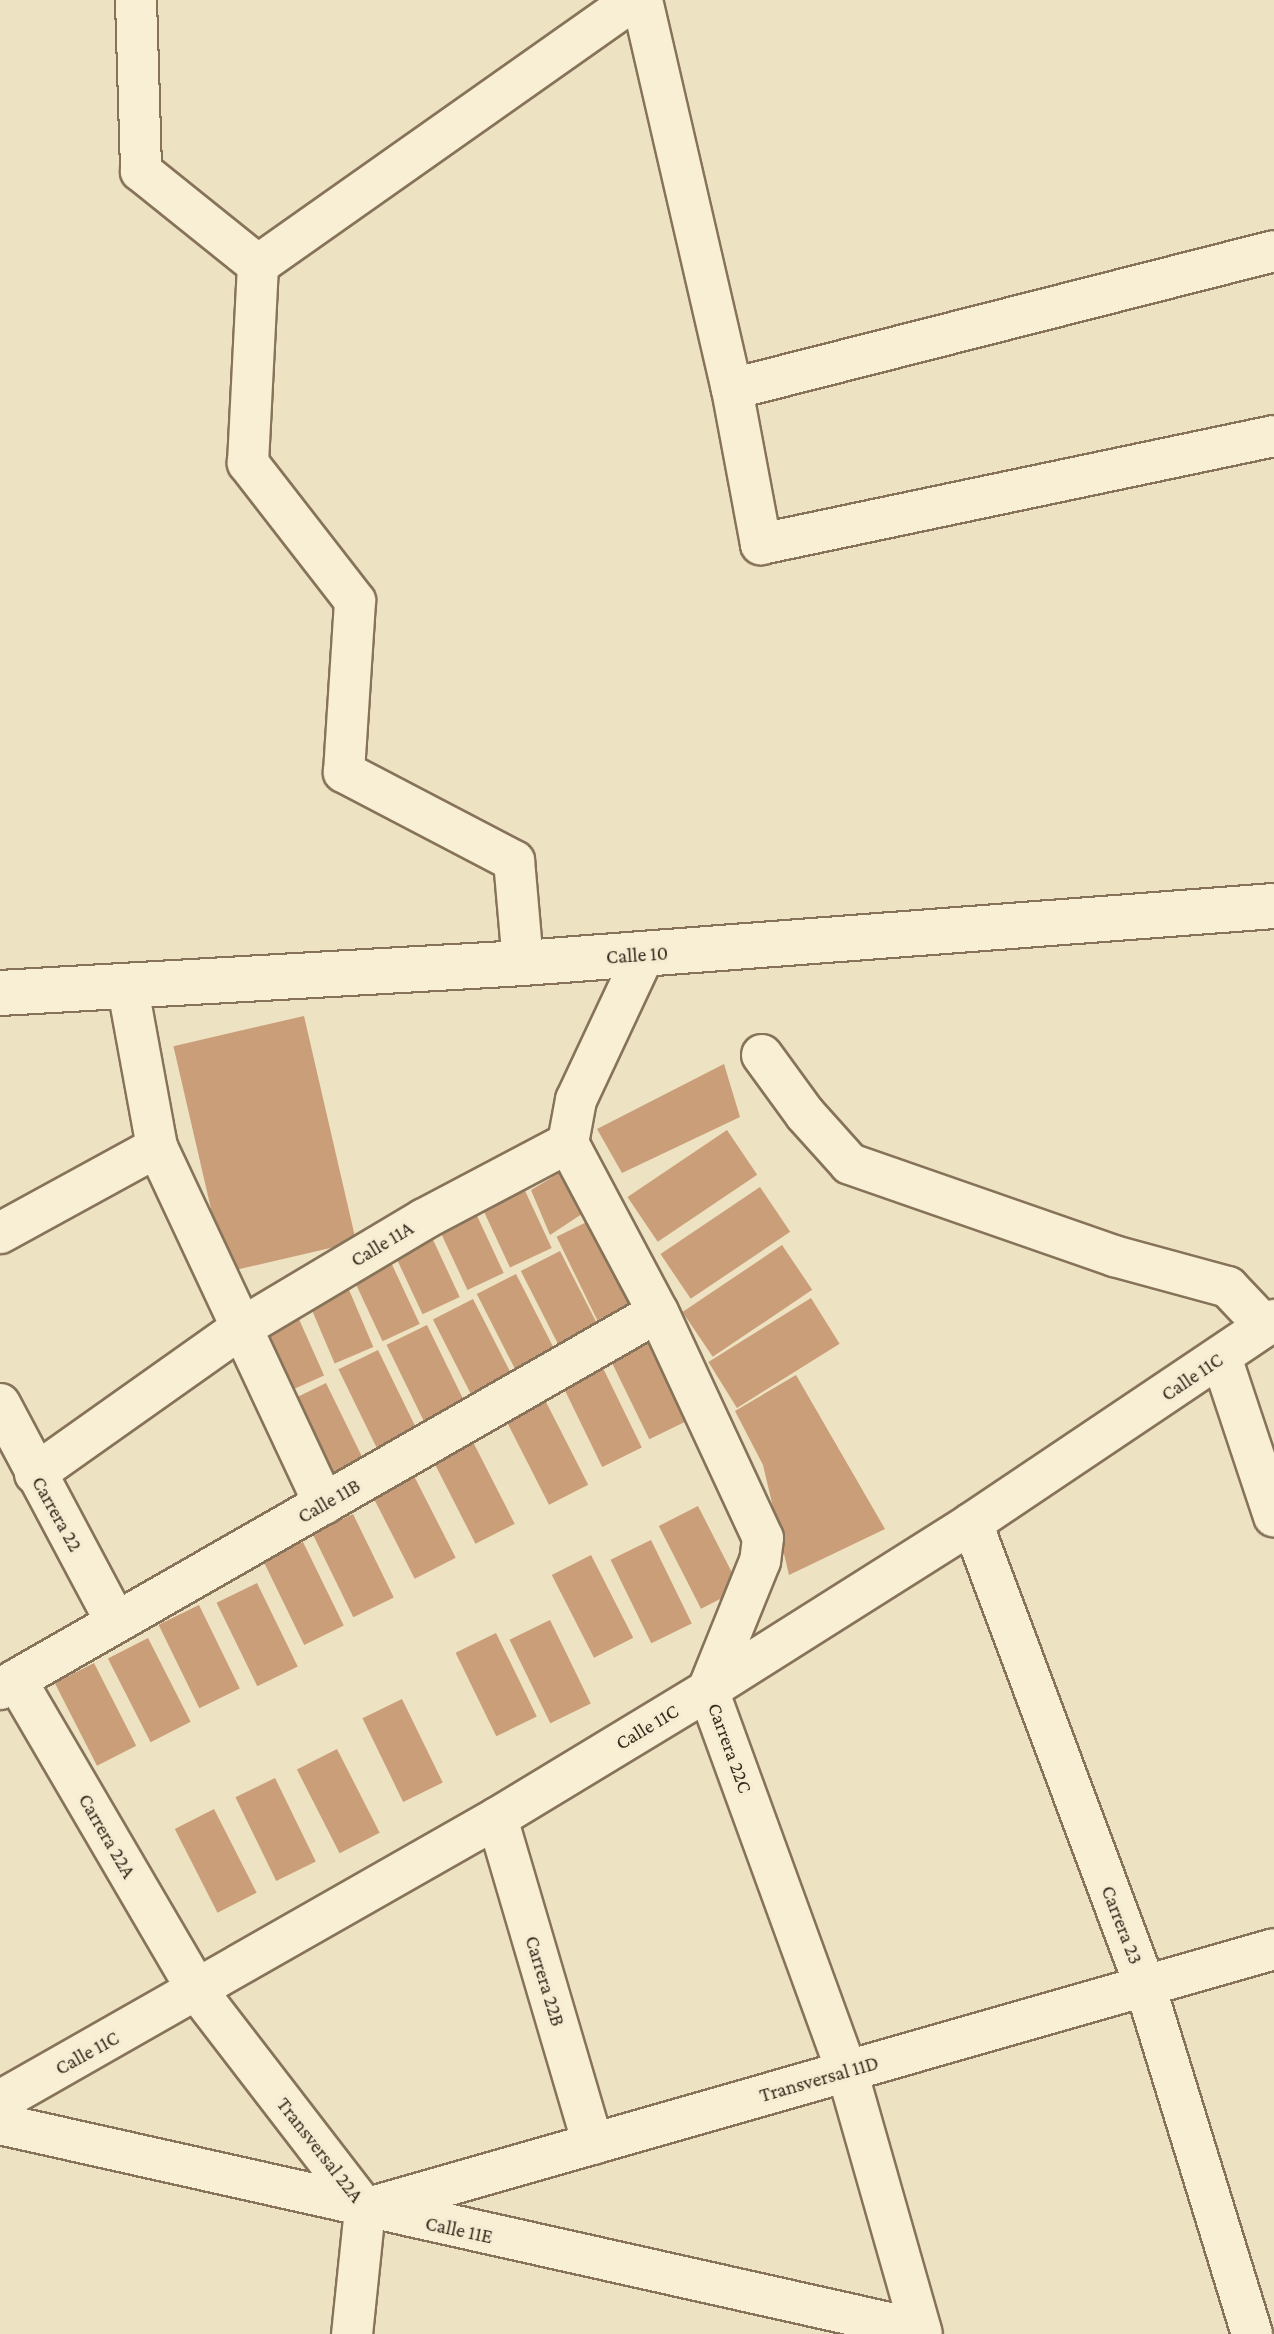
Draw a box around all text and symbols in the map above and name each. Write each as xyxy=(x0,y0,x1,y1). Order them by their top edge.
street label: Calle 10 xyxy=(605,941,669,969)
street label: Calle 11A xyxy=(346,1216,418,1272)
street label: Calle 11C xyxy=(1157,1348,1227,1406)
street label: Carrera 22 xyxy=(27,1472,87,1556)
street label: Calle 11B xyxy=(293,1474,365,1528)
street label: Calle 11C xyxy=(611,1699,683,1755)
street label: Carrera 22C xyxy=(703,1700,757,1796)
street label: Carrera 22A xyxy=(73,1789,141,1883)
street label: Carrera 23 xyxy=(1096,1882,1148,1968)
street label: Carrera 22B xyxy=(520,1933,570,2029)
street label: Calle 11C xyxy=(51,2026,123,2080)
street label: Transversal 11D xyxy=(757,2051,881,2107)
street label: Transversal 22A xyxy=(272,2093,368,2207)
street label: Calle 11E xyxy=(423,2211,495,2249)

